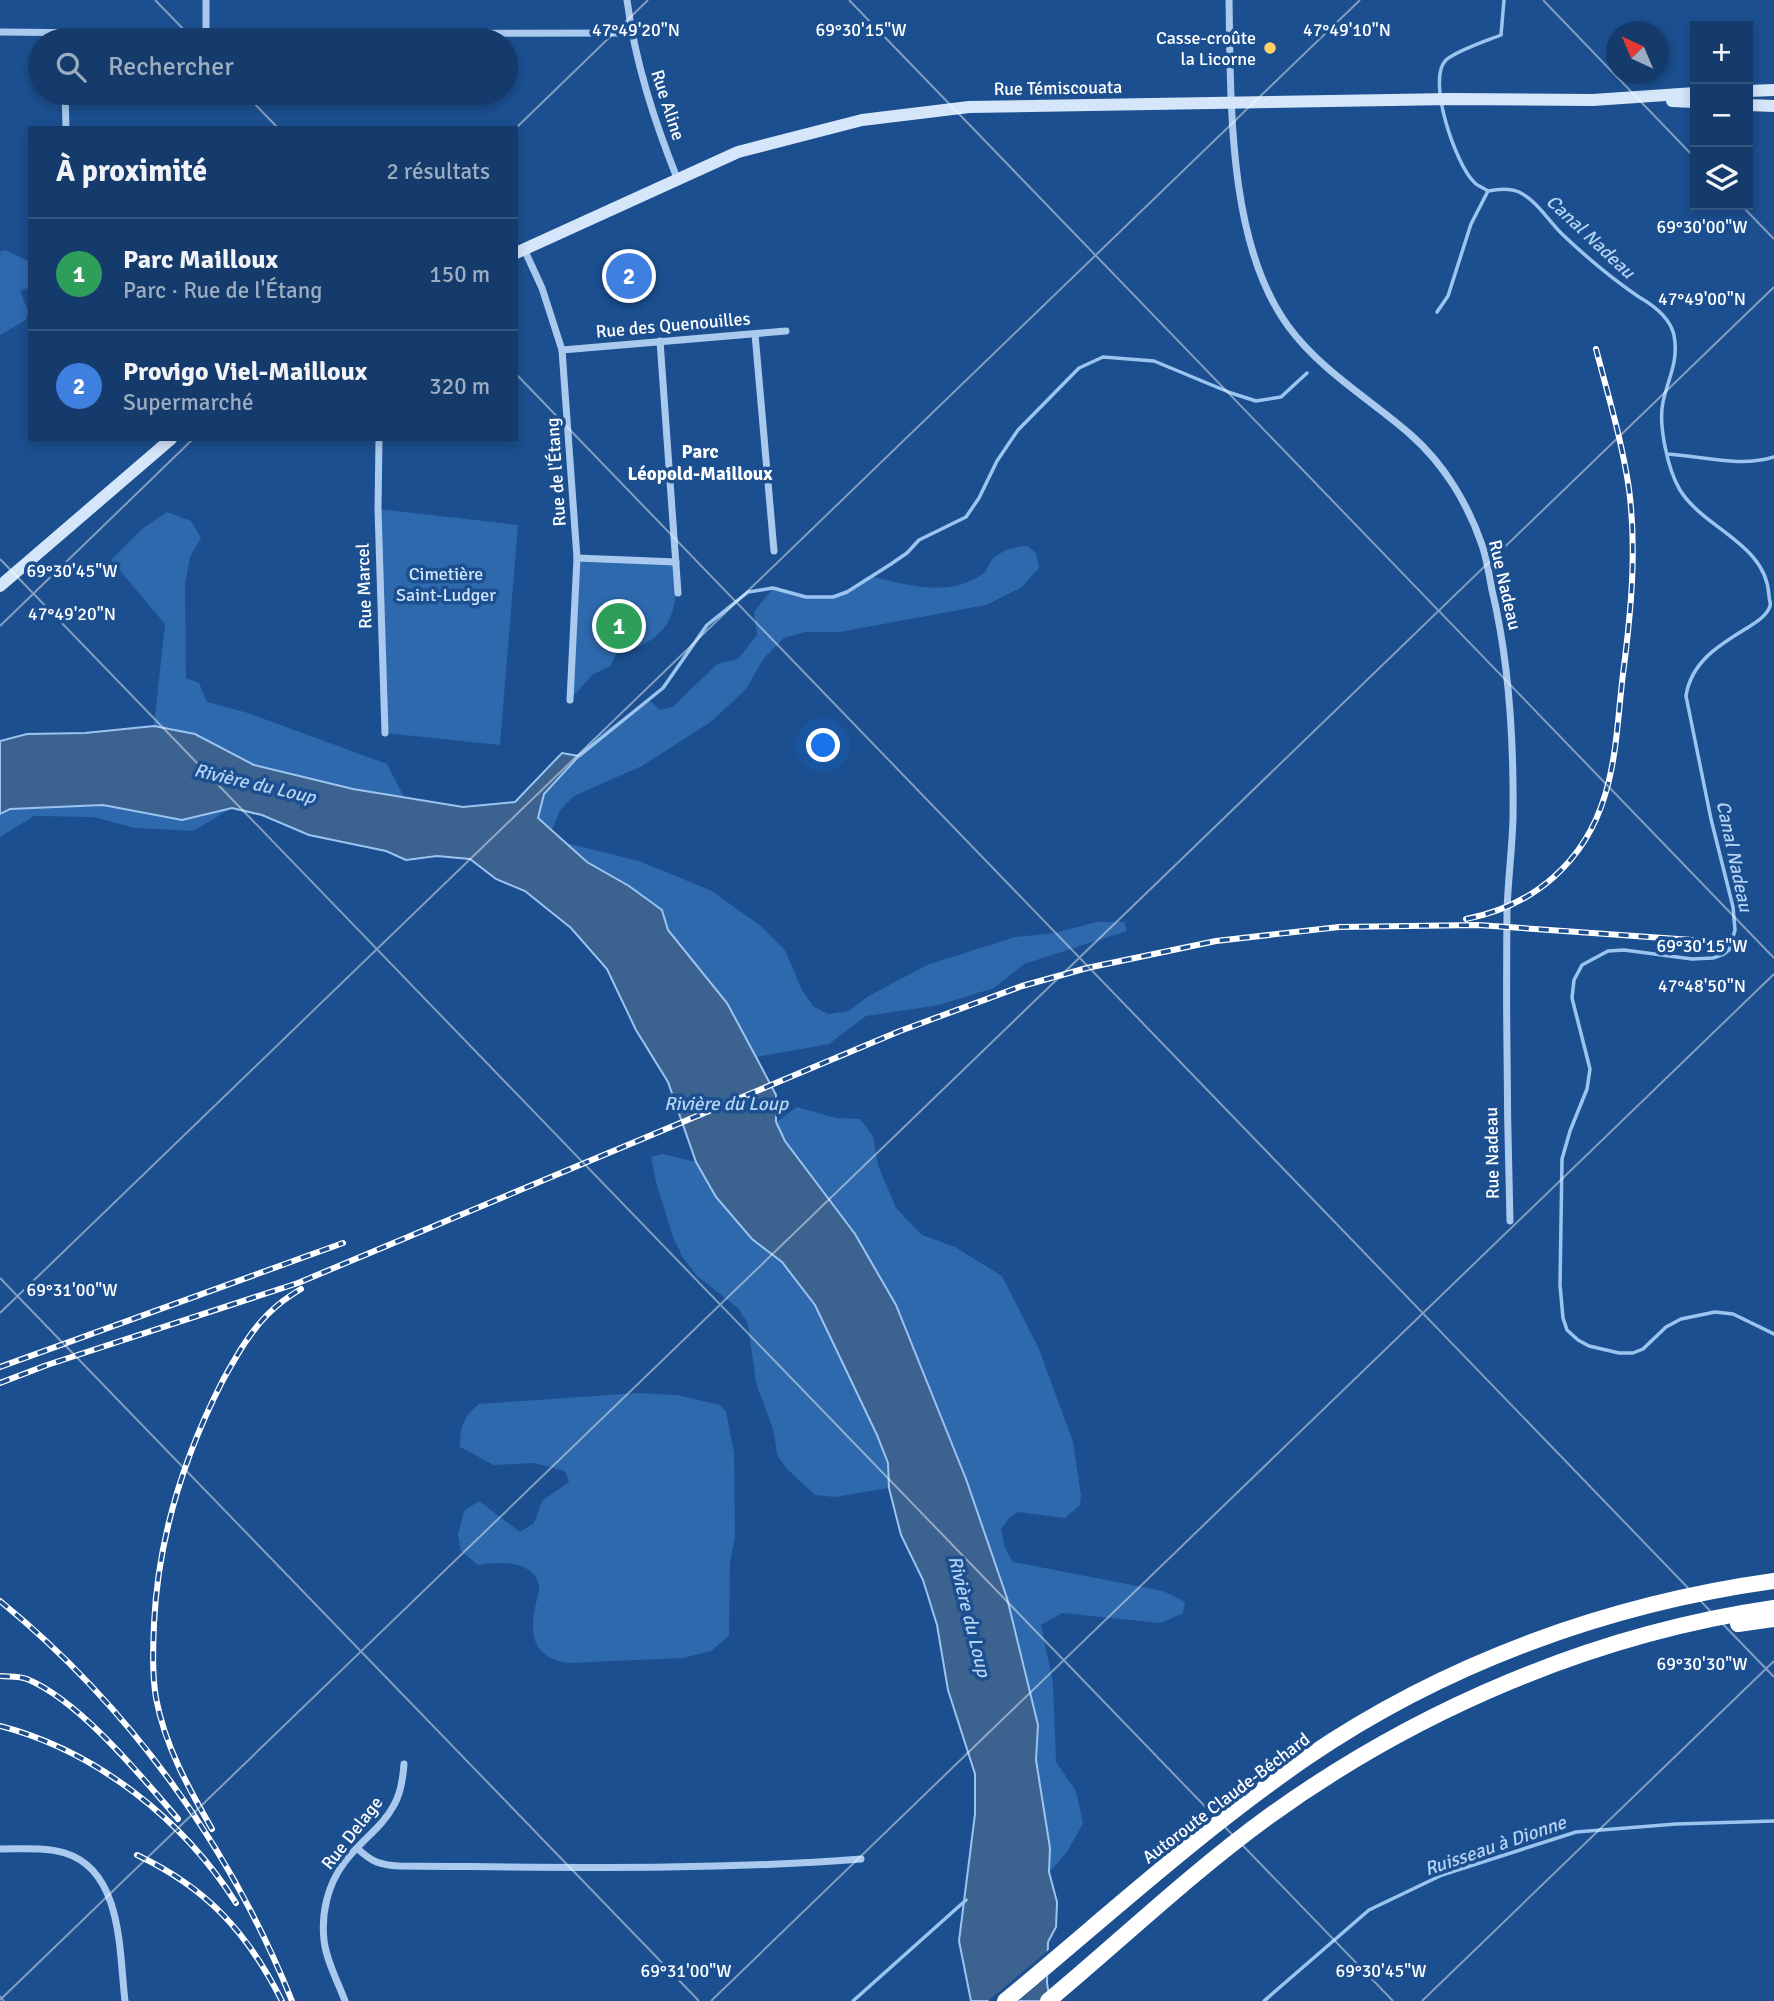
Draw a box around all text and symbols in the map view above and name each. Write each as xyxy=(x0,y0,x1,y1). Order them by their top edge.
text: 47°49'20"N xyxy=(592,19,680,41)
text: 69°30'15"W xyxy=(816,19,906,41)
text: 47°49'10"N xyxy=(1303,19,1391,41)
north arrow xyxy=(1606,21,1669,84)
map controls xyxy=(1690,21,1753,210)
button: + xyxy=(1690,21,1753,84)
place label: Casse-croûte la Licorne xyxy=(1156,27,1256,70)
search box xyxy=(28,28,518,105)
marker: Casse-croûte la Licorne xyxy=(1262,40,1278,56)
icon: search xyxy=(52,48,90,86)
text: Rechercher xyxy=(108,51,234,83)
street label: Rue Aline xyxy=(646,67,690,143)
street label: Rue Témiscouata xyxy=(994,76,1122,100)
button: − xyxy=(1690,84,1753,147)
button: layers xyxy=(1690,147,1753,210)
text: À proximité xyxy=(56,153,207,190)
text: 2 résultats xyxy=(386,157,490,186)
water label: Canal Nadeau xyxy=(1541,189,1641,285)
text: 69°30'00"W xyxy=(1657,216,1747,238)
text: Parc Mailloux xyxy=(123,244,278,276)
pin: 2 xyxy=(606,250,652,302)
text: 1 xyxy=(73,260,85,289)
text: 150 m xyxy=(429,260,490,289)
text: Parc · Rue de l'Étang xyxy=(123,276,322,305)
text: 47°49'00"N xyxy=(1658,288,1746,310)
street label: Rue des Quenouilles xyxy=(595,307,751,343)
text: Provigo Viel-Mailloux xyxy=(123,356,367,388)
text: 2 xyxy=(73,372,85,401)
text: 320 m xyxy=(429,372,490,401)
text: Supermarché xyxy=(123,388,253,417)
street label: Rue de l'Étang xyxy=(541,417,571,527)
district label: Parc Léopold-Mailloux xyxy=(628,440,773,486)
street label: Rue Nadeau xyxy=(1484,538,1526,632)
street label: Rue Marcel xyxy=(352,543,376,629)
text: 69°30'45"W xyxy=(27,560,117,582)
park label: Cimetière Saint-Ludger xyxy=(396,563,496,606)
pin: 1 xyxy=(596,600,642,652)
text: 47°49'20"N xyxy=(28,603,116,625)
your location xyxy=(806,728,840,762)
water label: Rivière du Loup xyxy=(192,758,319,810)
water label: Canal Nadeau xyxy=(1711,799,1758,915)
text: 69°30'15"W xyxy=(1657,935,1747,957)
text: 47°48'50"N xyxy=(1658,975,1746,997)
water label: Rivière du Loup xyxy=(664,1092,789,1116)
street label: Rue Nadeau xyxy=(1480,1107,1504,1199)
text: 69°31'00"W xyxy=(27,1279,117,1301)
water label: Rivière du Loup xyxy=(942,1553,996,1680)
text: 69°30'30"W xyxy=(1657,1653,1747,1675)
street label: Autoroute Claude-Béchard xyxy=(1138,1728,1314,1868)
street label: Rue Delage xyxy=(317,1792,387,1874)
water label: Ruisseau à Dionne xyxy=(1421,1810,1571,1881)
text: 69°31'00"W xyxy=(641,1960,731,1982)
text: 69°30'45"W xyxy=(1336,1960,1426,1982)

